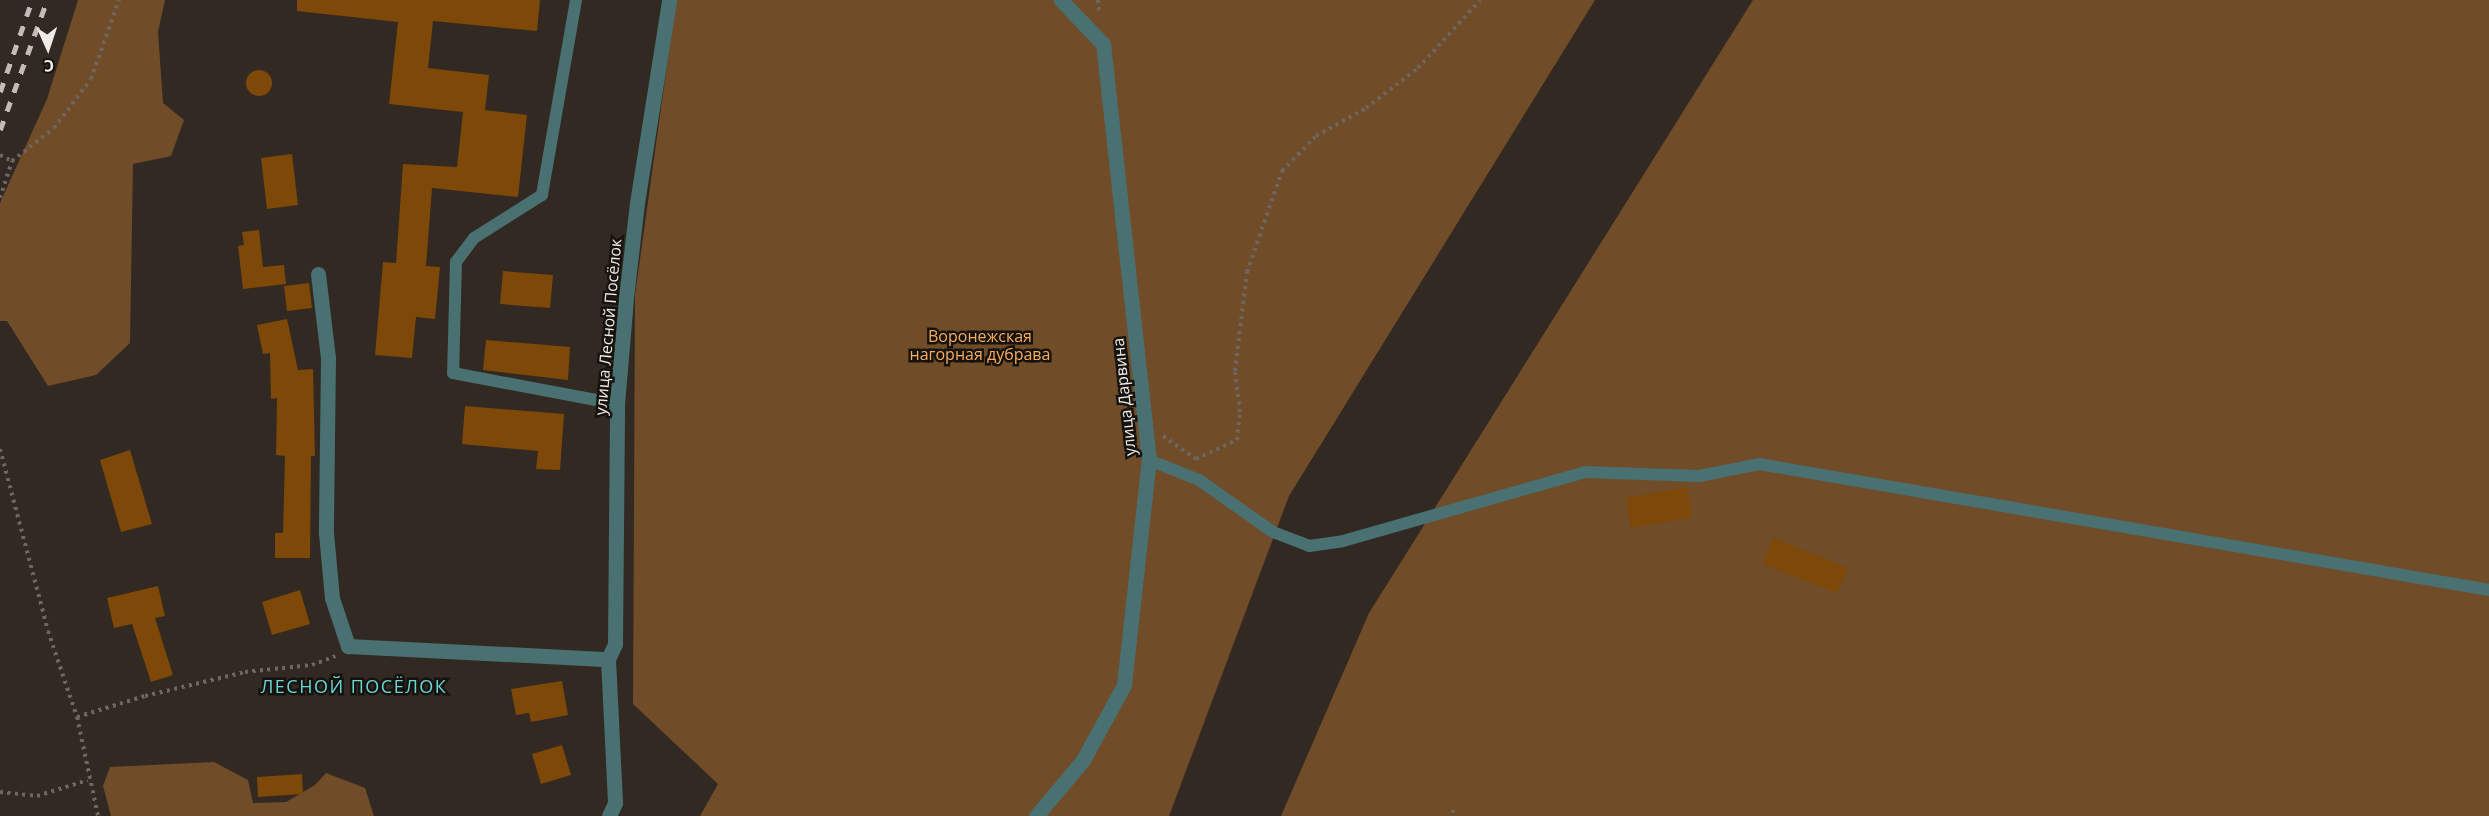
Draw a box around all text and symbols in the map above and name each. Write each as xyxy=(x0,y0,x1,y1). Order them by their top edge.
north arrow xyxy=(18,18,78,78)
text: С xyxy=(43,55,55,77)
street label: улица Лесной Посёлок xyxy=(591,238,625,416)
park label: Воронежская нагорная дубрава xyxy=(910,326,1050,364)
street label: улица Дарвина xyxy=(1108,337,1140,457)
district label: ЛЕСНОЙ ПОСЁЛОК xyxy=(261,675,447,697)

